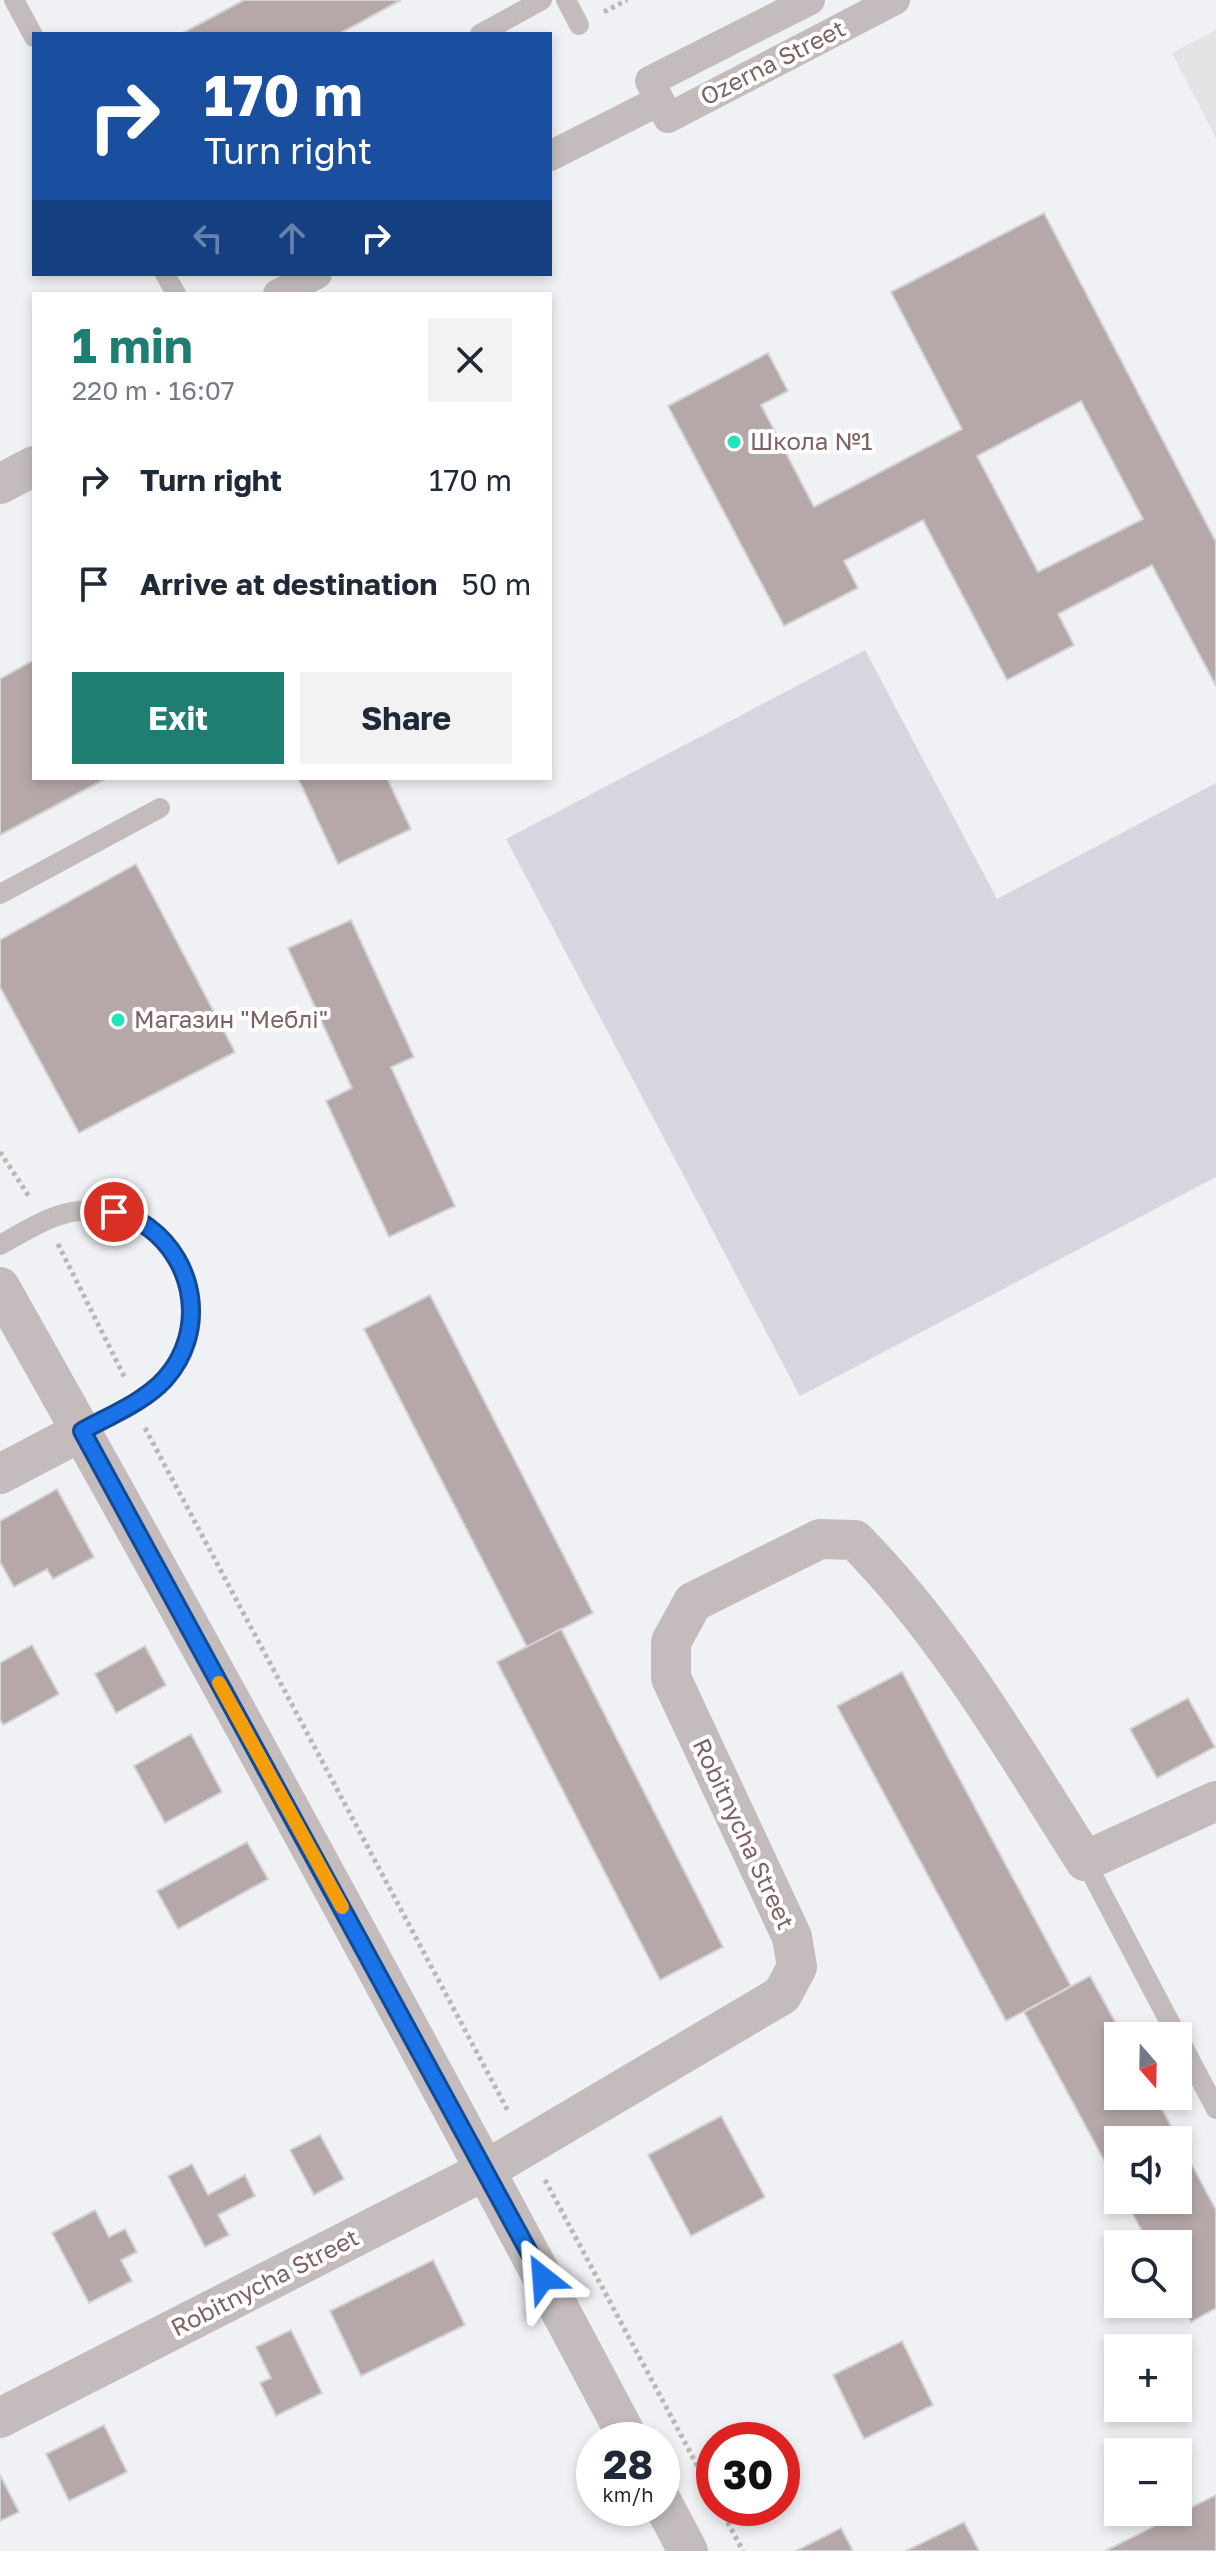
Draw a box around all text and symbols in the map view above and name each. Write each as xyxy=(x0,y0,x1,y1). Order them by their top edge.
street label: Ozerna Street xyxy=(695,13,849,111)
text: 170 m xyxy=(204,61,363,128)
icon: right xyxy=(72,64,176,168)
text: Turn right xyxy=(204,129,372,172)
icon: left xyxy=(186,216,230,260)
icon: ahead xyxy=(270,216,314,260)
icon: right xyxy=(354,216,398,260)
text: 1 min xyxy=(72,316,193,374)
button: close xyxy=(428,318,512,402)
text: 220 m · 16:07 xyxy=(72,375,235,406)
place label: Школа №1 xyxy=(750,426,872,455)
marker: Школа №1 xyxy=(725,433,743,451)
icon: right xyxy=(72,458,116,502)
text: Turn right xyxy=(140,462,282,498)
text: 170 m xyxy=(429,462,512,498)
icon: arrive xyxy=(72,562,116,606)
text: Arrive at destination xyxy=(140,566,437,602)
text: 50 m xyxy=(461,566,531,602)
button: Exit xyxy=(72,672,284,764)
button: Share xyxy=(300,672,512,764)
place label: Магазин "Меблі" xyxy=(134,1004,328,1033)
marker: Магазин "Меблі" xyxy=(109,1011,127,1029)
pin xyxy=(80,1178,148,1246)
icon: arrive xyxy=(92,1190,136,1234)
street label: Robitnycha Street xyxy=(687,1733,801,1933)
north arrow xyxy=(1104,2022,1192,2110)
map controls xyxy=(1104,2022,1192,2526)
button: sound xyxy=(1104,2126,1192,2214)
street label: Robitnycha Street xyxy=(166,2222,363,2342)
button: search xyxy=(1104,2230,1192,2318)
position arrow xyxy=(501,2236,585,2320)
button: + xyxy=(1104,2334,1192,2422)
speed limit sign: 30 xyxy=(696,2422,800,2526)
button: − xyxy=(1104,2438,1192,2526)
text: 28 xyxy=(603,2440,653,2488)
text: km/h xyxy=(603,2482,653,2506)

